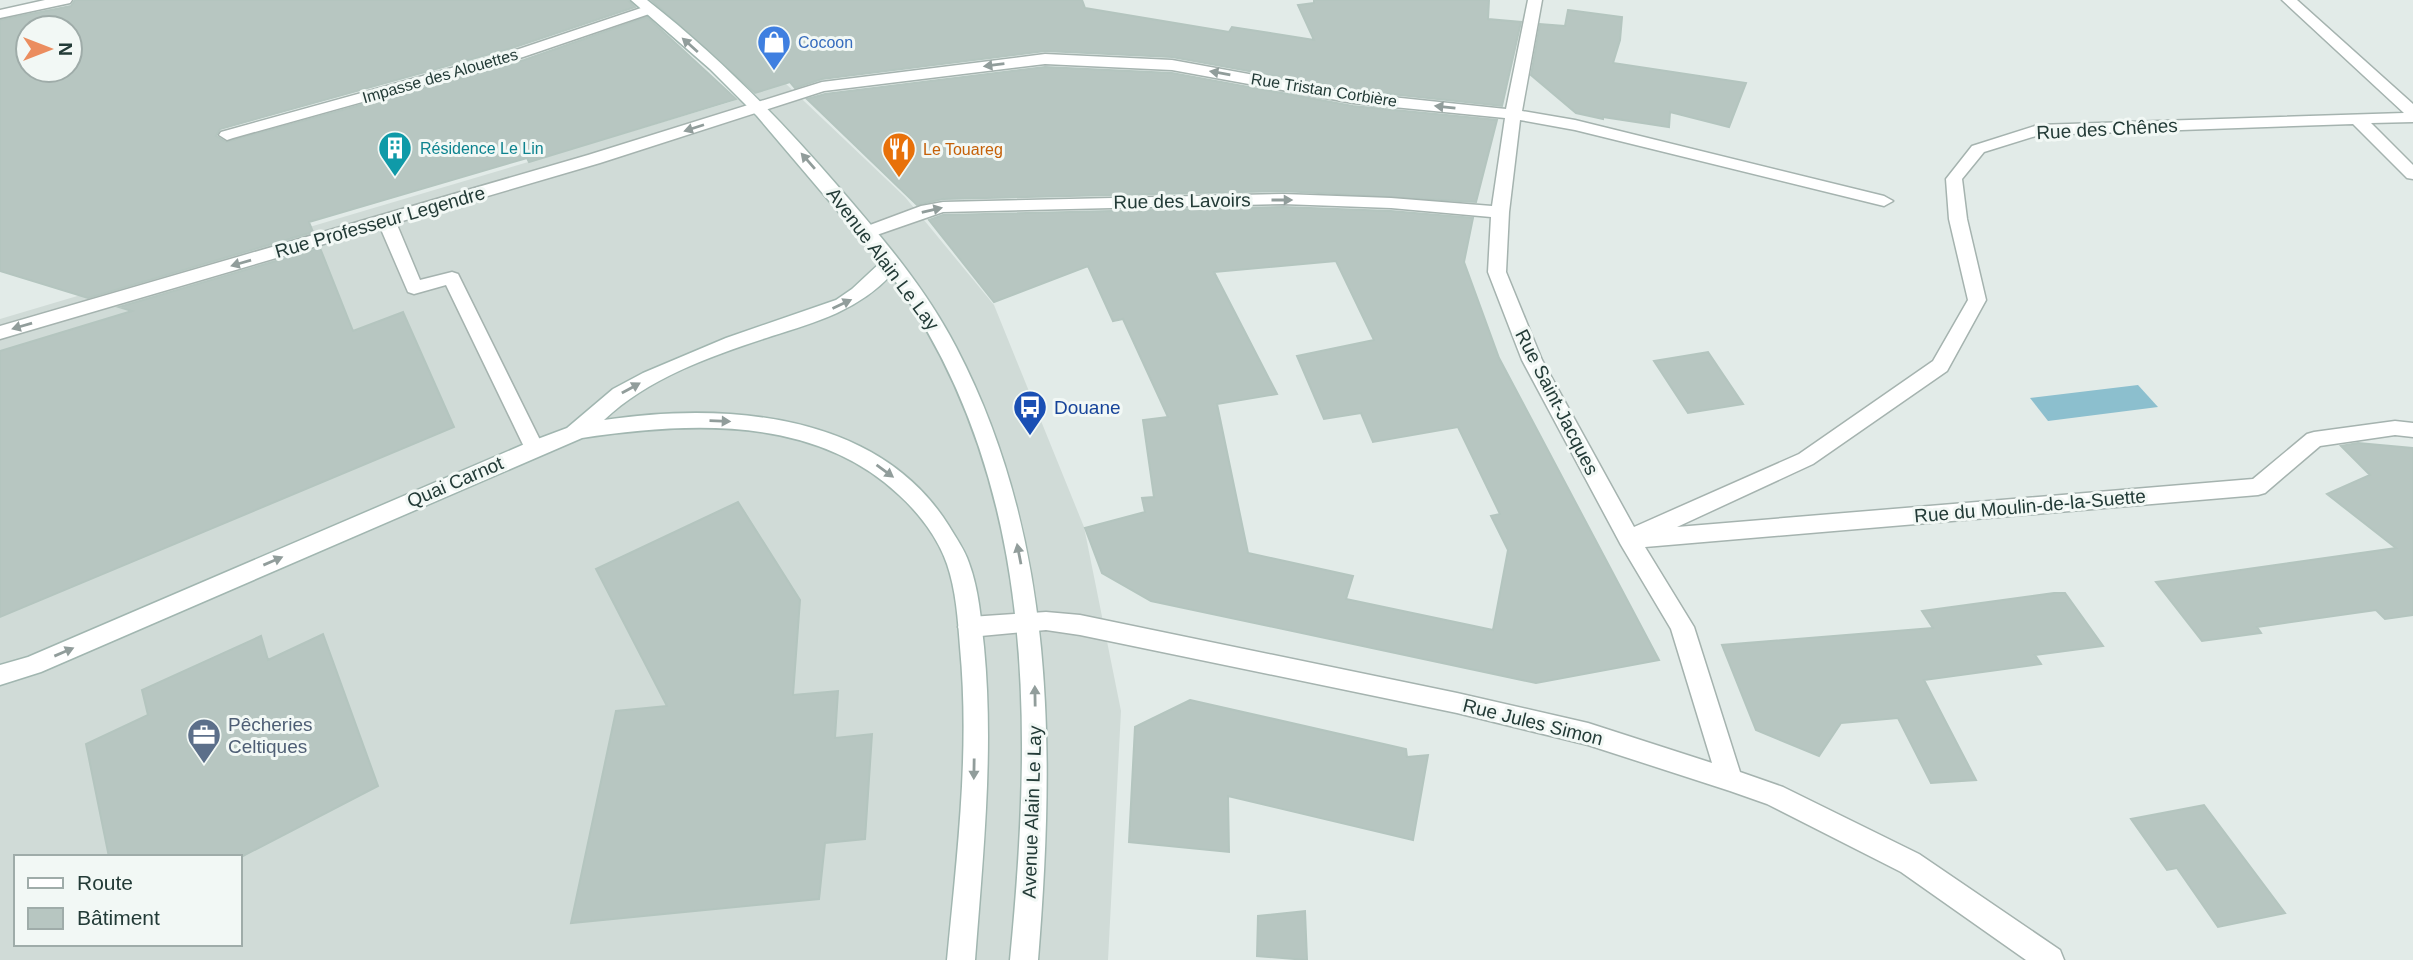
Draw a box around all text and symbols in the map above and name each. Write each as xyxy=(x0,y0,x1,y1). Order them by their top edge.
north arrow xyxy=(14,14,84,84)
shop icon: Cocoon xyxy=(755,23,793,72)
place label: Cocoon xyxy=(798,34,853,51)
one-way arrow xyxy=(681,38,698,53)
text: N xyxy=(55,42,76,56)
street label: Impasse des Alouettes xyxy=(360,46,520,106)
one-way arrow xyxy=(982,60,1004,71)
one-way arrow xyxy=(1209,68,1231,79)
street label: Rue Tristan Corbière xyxy=(1250,70,1398,110)
one-way arrow xyxy=(1433,101,1455,112)
street label: Rue des Chênes xyxy=(2036,115,2178,143)
one-way arrow xyxy=(683,123,704,133)
building icon: Résidence Le Lin xyxy=(376,129,414,178)
restaurant icon: Le Touareg xyxy=(880,130,918,179)
place label: Résidence Le Lin xyxy=(420,140,544,157)
place label: Le Touareg xyxy=(923,141,1003,158)
one-way arrow xyxy=(801,153,816,170)
street label: Rue Professeur Legendre xyxy=(273,182,487,262)
street label: Avenue Alain Le Lay xyxy=(823,184,944,335)
street label: Rue des Lavoirs xyxy=(1113,189,1251,213)
one-way arrow xyxy=(1271,194,1293,206)
one-way arrow xyxy=(921,204,943,215)
one-way arrow xyxy=(230,258,251,268)
one-way arrow xyxy=(832,299,852,310)
one-way arrow xyxy=(12,322,33,332)
street label: Rue Saint-Jacques xyxy=(1511,326,1603,478)
one-way arrow xyxy=(621,382,641,394)
bus stop icon: Douane xyxy=(1011,388,1049,437)
place label: Douane xyxy=(1054,397,1121,418)
one-way arrow xyxy=(709,415,731,427)
street label: Quai Carnot xyxy=(404,452,507,512)
one-way arrow xyxy=(876,464,894,478)
street label: Rue du Moulin-de-la-Suette xyxy=(1913,485,2147,527)
one-way arrow xyxy=(1014,543,1025,565)
one-way arrow xyxy=(262,555,283,566)
one-way arrow xyxy=(54,646,75,657)
one-way arrow xyxy=(1029,685,1041,707)
street label: Rue Jules Simon xyxy=(1461,694,1605,750)
place label: Pêcheries Celtiques xyxy=(228,714,313,757)
office icon: Pêcheries Celtiques xyxy=(185,716,223,765)
street label: Avenue Alain Le Lay xyxy=(1018,725,1046,899)
one-way arrow xyxy=(968,758,980,780)
legend xyxy=(14,855,242,946)
text: Route xyxy=(77,871,133,894)
text: Bâtiment xyxy=(77,906,160,929)

